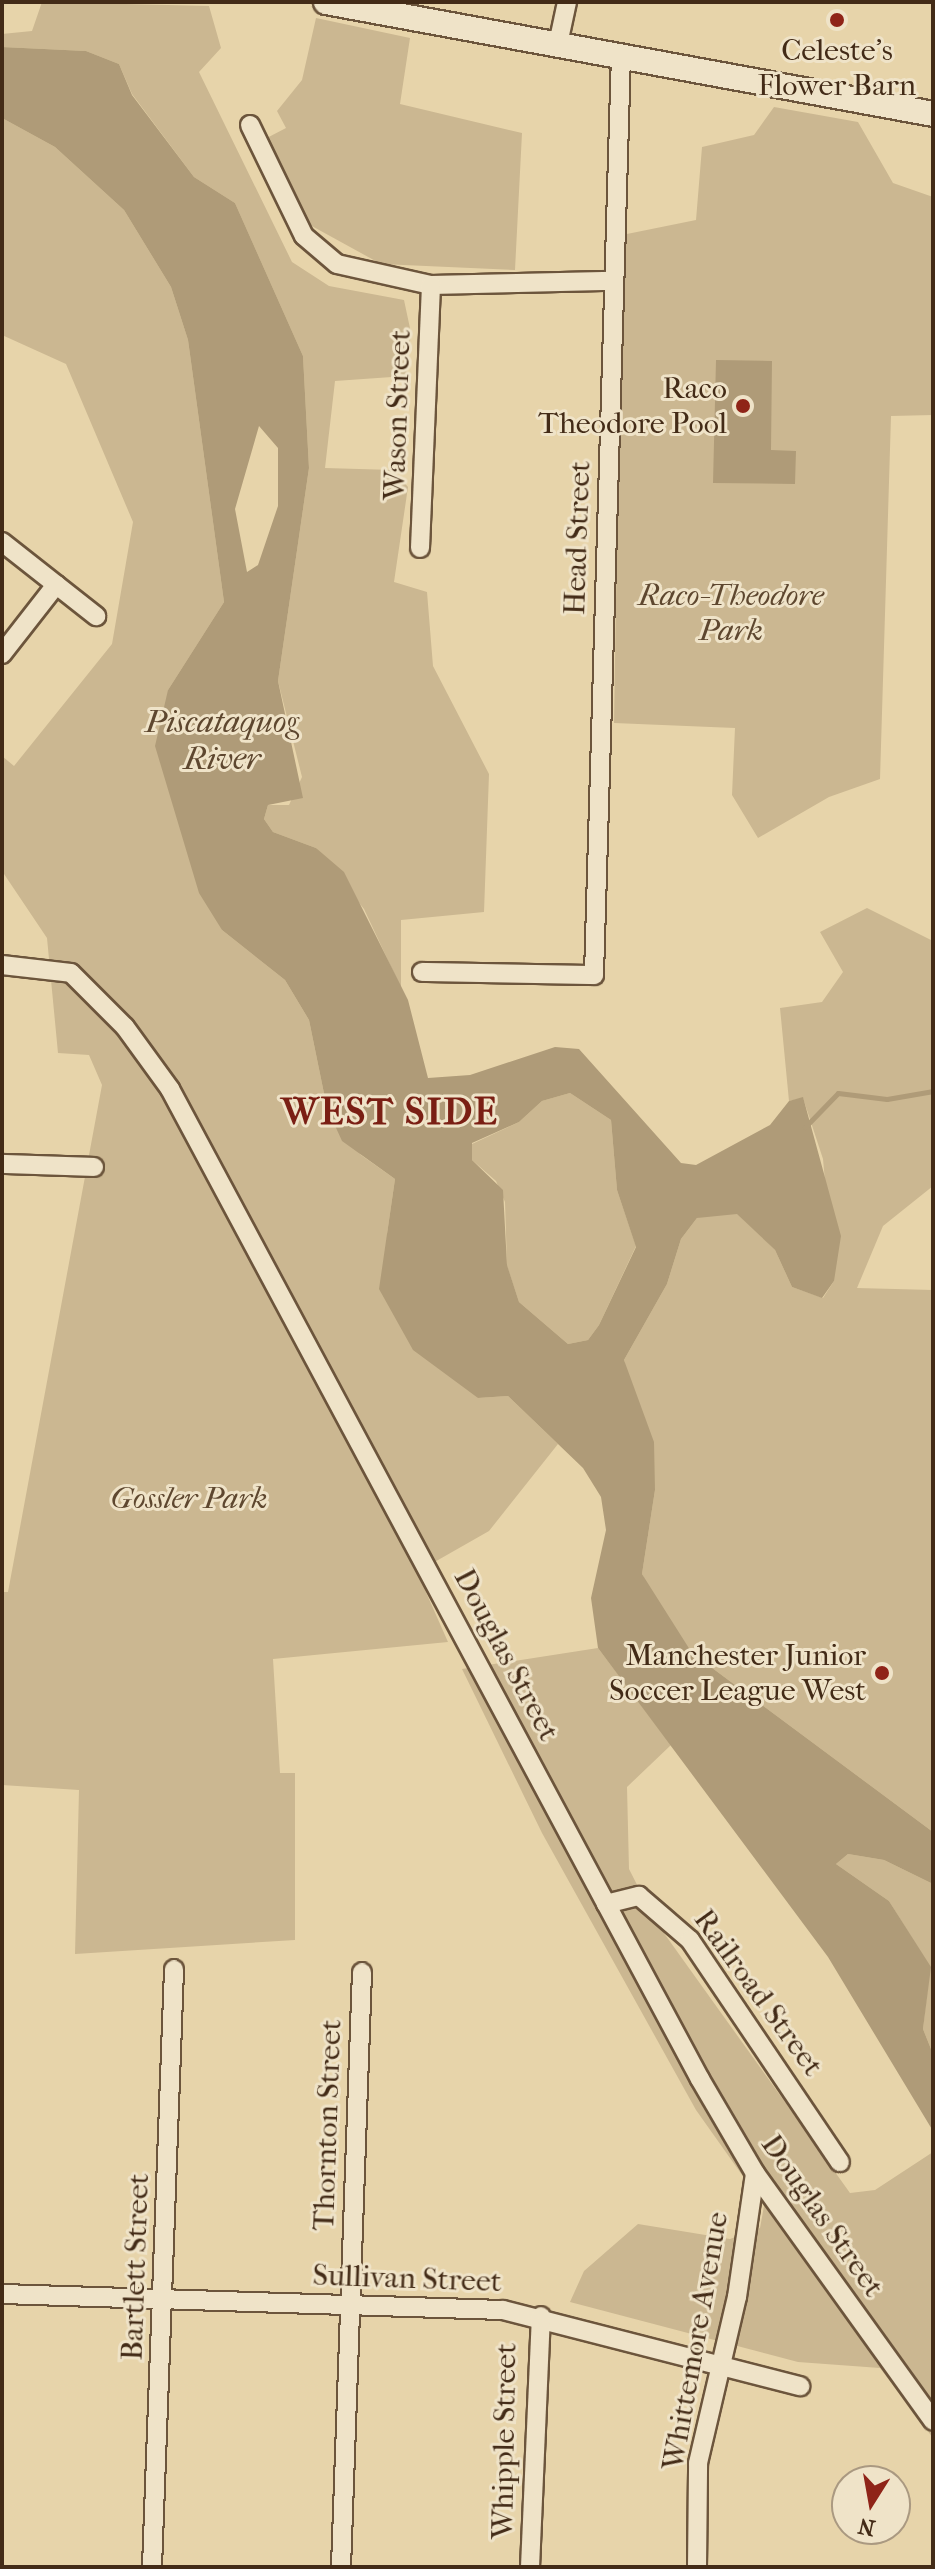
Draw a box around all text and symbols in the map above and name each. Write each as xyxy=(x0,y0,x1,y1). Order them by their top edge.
marker: Celeste's Flower Barn xyxy=(828,11,846,29)
place label: Celeste's Flower Barn xyxy=(758,33,916,104)
street label: Wason Street xyxy=(377,329,419,501)
place label: Raco Theodore Pool xyxy=(538,371,727,442)
marker: Raco Theodore Pool xyxy=(734,397,752,415)
street label: Head Street xyxy=(557,460,599,616)
park label: Raco-Theodore Park xyxy=(638,578,824,648)
water label: Piscataquog River xyxy=(145,704,299,779)
district label: WEST SIDE xyxy=(281,1089,499,1135)
park label: Gossler Park xyxy=(111,1481,267,1517)
street label: Douglas Street xyxy=(446,1563,566,1747)
place label: Manchester Junior Soccer League West xyxy=(609,1638,866,1708)
marker: Manchester Junior Soccer League West xyxy=(873,1664,891,1682)
street label: Railroad Street xyxy=(686,1903,830,2083)
street label: Thornton Street xyxy=(306,2019,350,2231)
street label: Douglas Street xyxy=(753,2128,891,2304)
street label: Bartlett Street xyxy=(115,2173,157,2361)
street label: Whittemore Avenue xyxy=(656,2209,736,2473)
street label: Sullivan Street xyxy=(312,2258,502,2300)
street label: Whipple Street xyxy=(485,2343,525,2539)
north arrow xyxy=(831,2465,911,2545)
text: N xyxy=(856,2512,877,2541)

